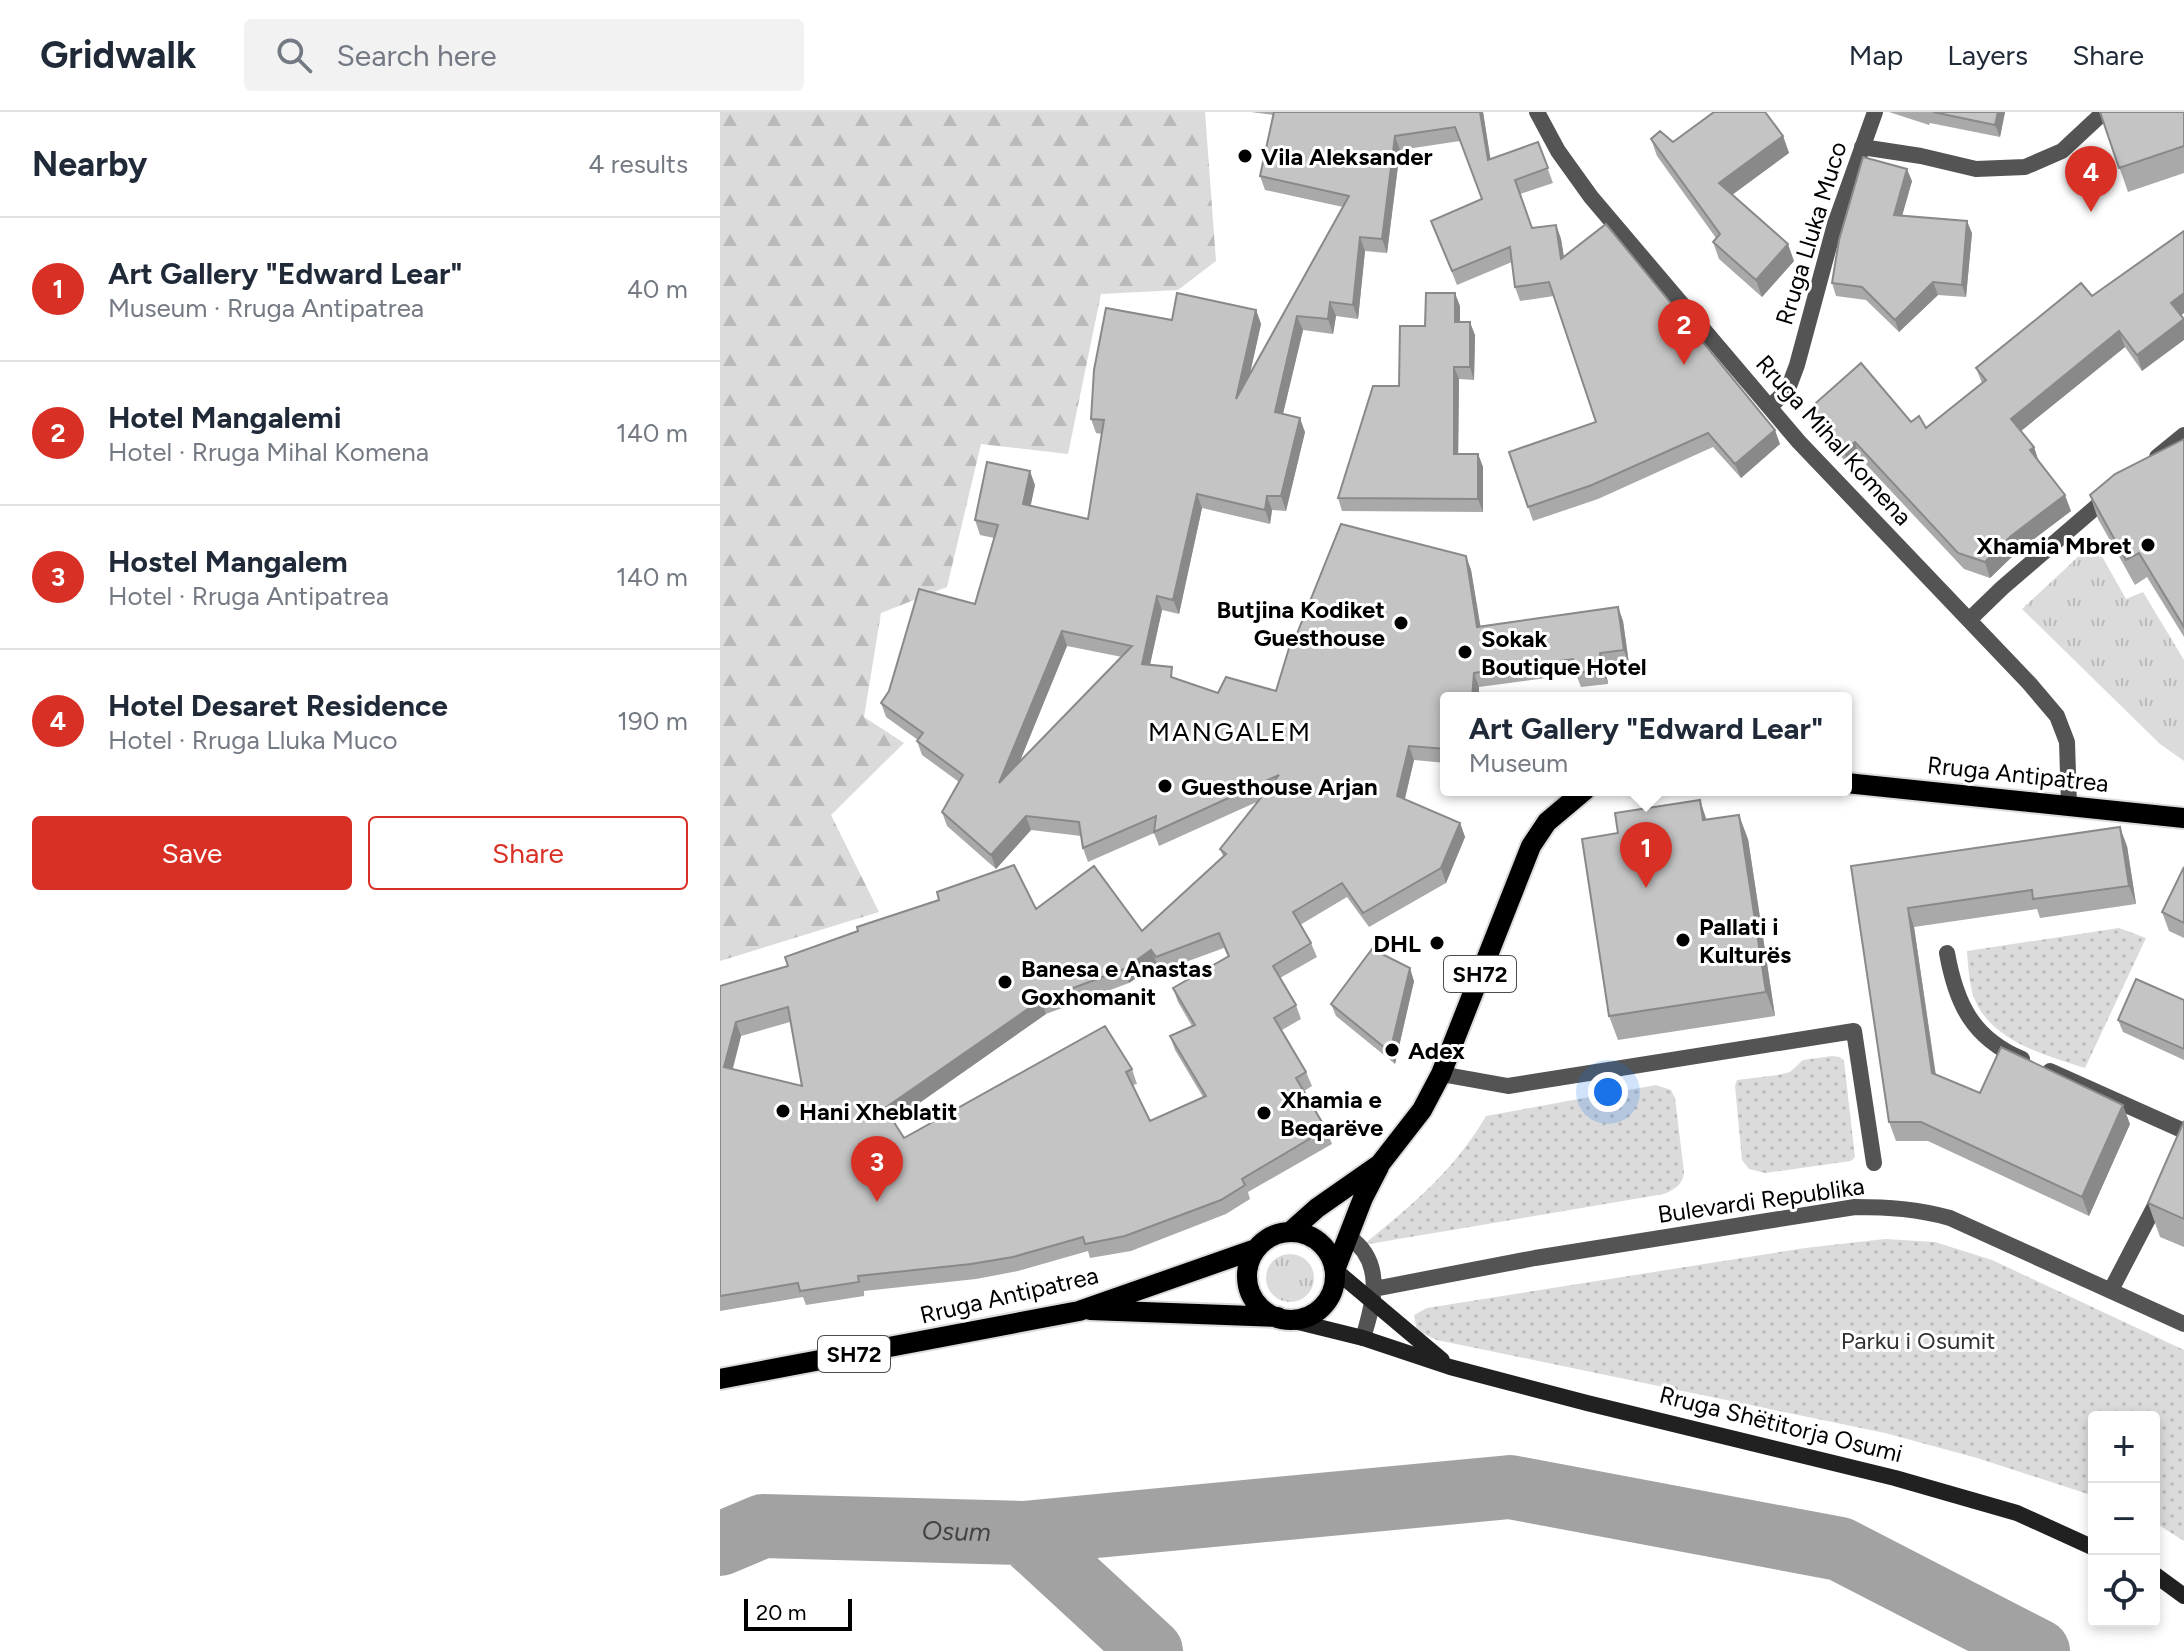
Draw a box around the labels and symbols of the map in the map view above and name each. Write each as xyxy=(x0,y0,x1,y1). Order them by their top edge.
street label: Rruga Lluka Muco xyxy=(1769,138,1853,328)
place label: Vila Aleksander xyxy=(1261,142,1433,171)
pin: 4 xyxy=(2065,146,2117,212)
marker: Vila Aleksander xyxy=(1236,147,1254,165)
pin: 2 xyxy=(1658,299,1710,365)
street label: Rruga Mihal Komena xyxy=(1750,349,1918,531)
place label: Xhamia Mbret xyxy=(1977,531,2132,560)
marker: Xhamia Mbret xyxy=(2139,536,2157,554)
place label: Butjina Kodiket Guesthouse xyxy=(1217,595,1385,652)
marker: Butjina Kodiket Guesthouse xyxy=(1392,614,1410,632)
place label: Sokak Boutique Hotel xyxy=(1481,624,1647,681)
marker: Sokak Boutique Hotel xyxy=(1456,643,1474,661)
district label: MANGALEM xyxy=(1148,716,1312,748)
street label: Rruga Antipatrea xyxy=(1926,750,2110,798)
place label: Guesthouse Arjan xyxy=(1181,772,1378,801)
marker: Guesthouse Arjan xyxy=(1156,777,1174,795)
pin: 1 xyxy=(1620,822,1672,888)
place label: Pallati i Kulturës xyxy=(1699,912,1791,969)
place label: DHL xyxy=(1373,929,1421,958)
marker: Pallati i Kulturës xyxy=(1674,931,1692,949)
marker: DHL xyxy=(1428,934,1446,952)
place label: Banesa e Anastas Goxhomanit xyxy=(1021,954,1212,1011)
road number: SH72 xyxy=(1444,956,1516,992)
marker: Banesa e Anastas Goxhomanit xyxy=(996,973,1014,991)
place label: Adex xyxy=(1408,1036,1465,1065)
marker: Adex xyxy=(1383,1041,1401,1059)
your location xyxy=(1588,1072,1628,1112)
place label: Xhamia e Beqarëve xyxy=(1280,1085,1383,1142)
place label: Hani Xheblatit xyxy=(799,1097,957,1126)
marker: Hani Xheblatit xyxy=(774,1102,792,1120)
marker: Xhamia e Beqarëve xyxy=(1255,1104,1273,1122)
pin: 3 xyxy=(851,1136,903,1202)
street label: Bulevardi Republika xyxy=(1656,1171,1866,1229)
street label: Rruga Antipatrea xyxy=(917,1260,1101,1330)
park label: Parku i Osumit xyxy=(1841,1326,1995,1355)
road number: SH72 xyxy=(818,1336,890,1372)
street label: Rruga Shëtitorja Osumi xyxy=(1656,1380,1906,1468)
water label: Osum xyxy=(921,1514,991,1548)
scale bar xyxy=(744,1595,852,1631)

